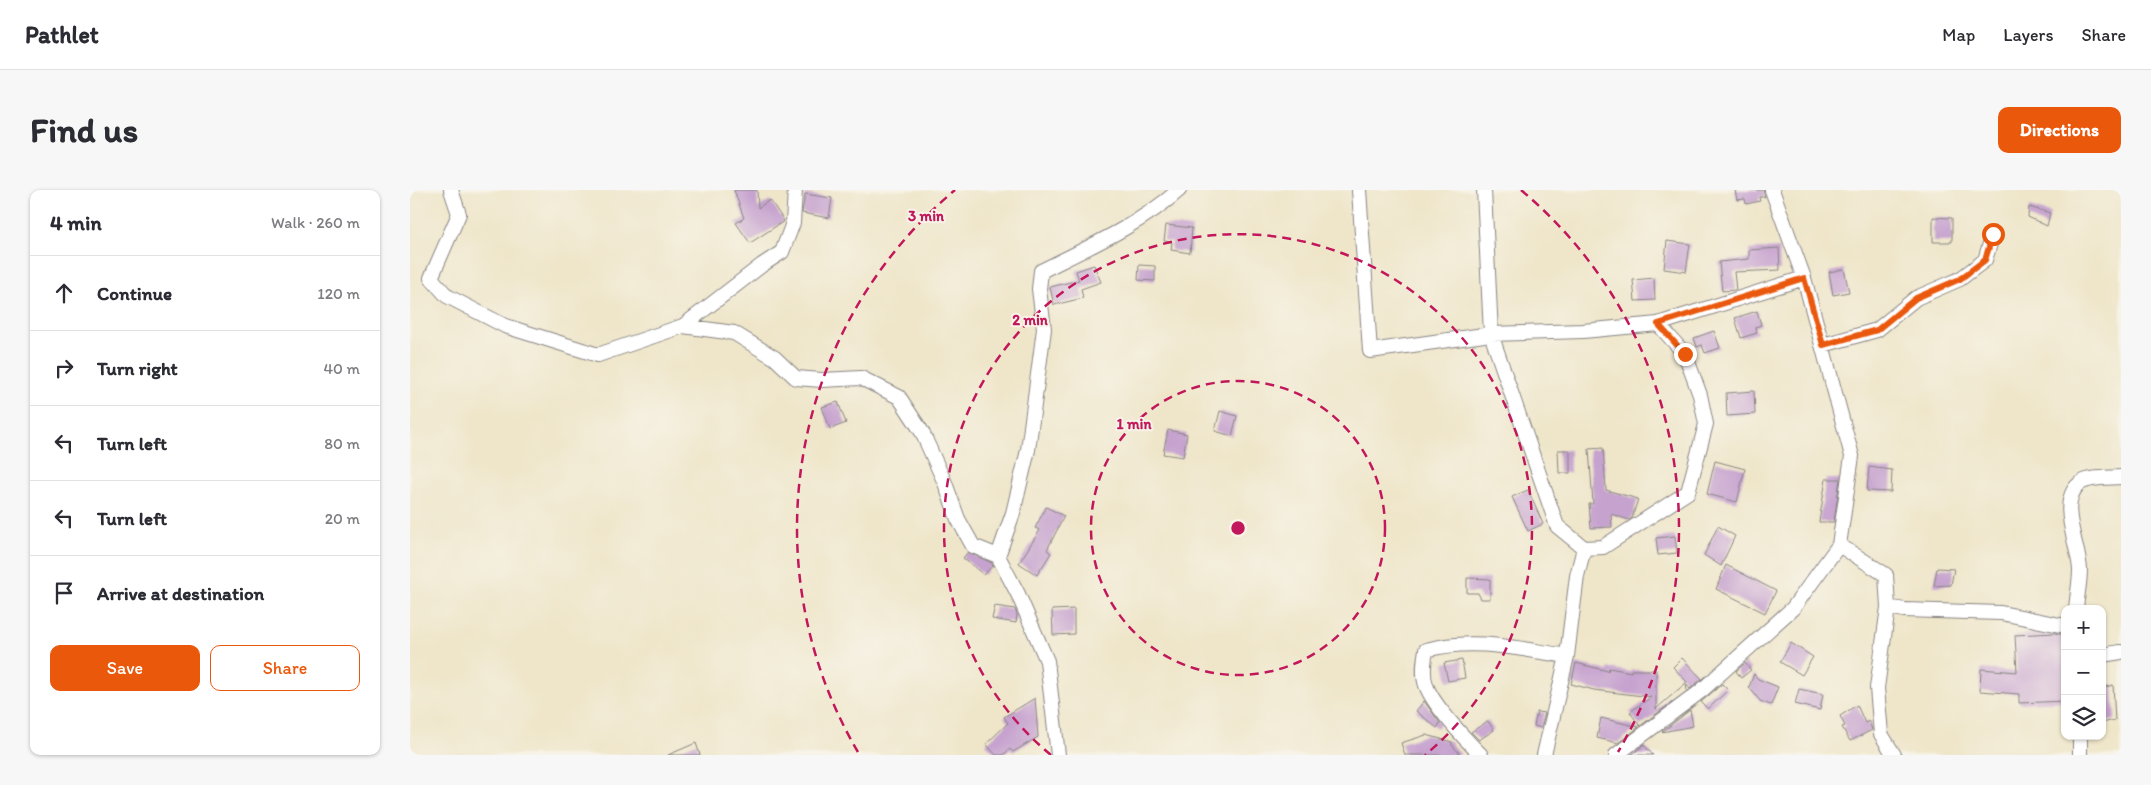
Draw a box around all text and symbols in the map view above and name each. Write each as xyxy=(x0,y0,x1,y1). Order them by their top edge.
text: Pathlet xyxy=(25,20,99,49)
text: Map xyxy=(1942,24,1975,46)
text: Layers xyxy=(2003,24,2053,46)
text: Share xyxy=(2081,24,2126,46)
button: Directions xyxy=(1998,107,2121,153)
text: Find us xyxy=(30,109,138,151)
text: 3 min xyxy=(908,207,945,225)
text: 4 min xyxy=(50,210,102,235)
text: Walk · 260 m xyxy=(271,213,360,232)
route start xyxy=(1982,223,2005,246)
icon: ahead xyxy=(50,279,78,307)
text: Continue xyxy=(97,282,172,305)
text: 120 m xyxy=(317,284,360,303)
text: 2 min xyxy=(1012,311,1049,329)
route end xyxy=(1674,343,1697,366)
icon: right xyxy=(50,354,78,382)
text: Turn right xyxy=(97,357,178,380)
text: 40 m xyxy=(323,359,360,378)
text: 1 min xyxy=(1117,415,1152,433)
icon: left xyxy=(50,429,78,457)
text: Turn left xyxy=(97,432,167,455)
text: 80 m xyxy=(324,434,360,453)
icon: left xyxy=(50,504,78,532)
text: Turn left xyxy=(97,507,167,530)
text: 20 m xyxy=(325,509,360,528)
centre of rings xyxy=(1229,519,1247,537)
icon: arrive xyxy=(50,579,78,607)
text: Arrive at destination xyxy=(97,582,264,605)
map controls xyxy=(2061,605,2106,740)
button: + xyxy=(2061,605,2106,650)
button: Save xyxy=(50,645,200,691)
button: Share xyxy=(210,645,360,691)
button: − xyxy=(2061,650,2106,695)
button: layers xyxy=(2061,695,2106,740)

